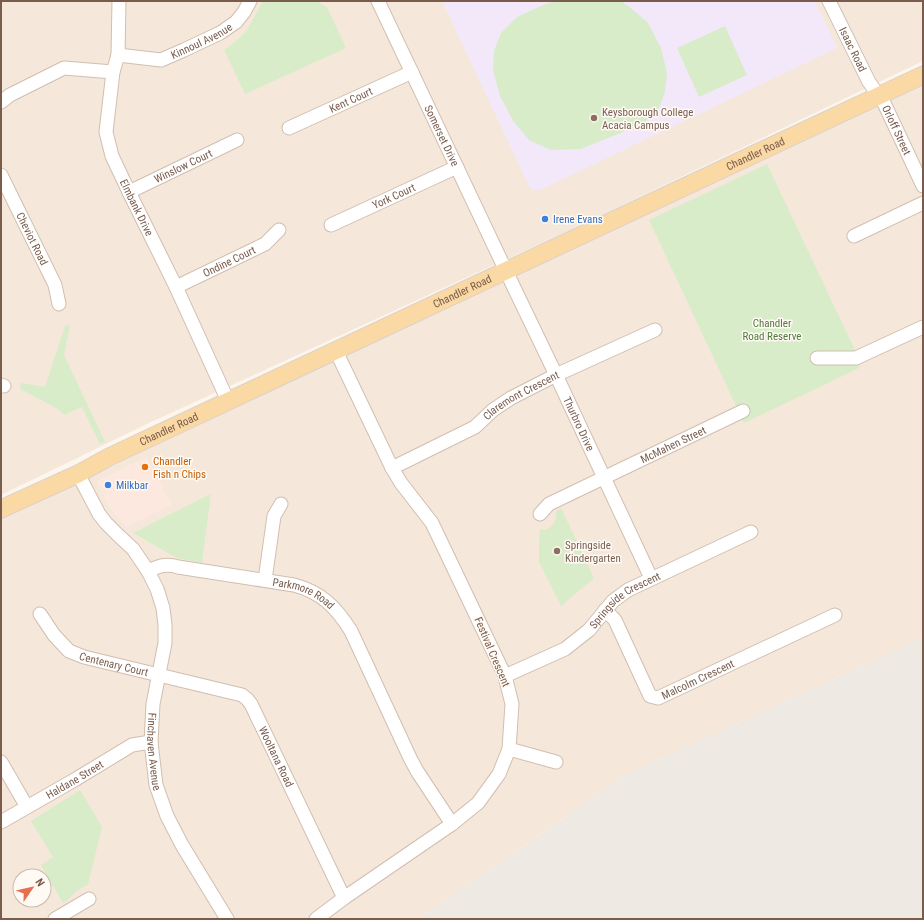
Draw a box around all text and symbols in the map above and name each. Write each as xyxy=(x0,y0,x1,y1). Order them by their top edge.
street label: Kinnoul Avenue xyxy=(169,20,235,61)
street label: Isaac Road xyxy=(836,25,869,74)
street label: Kent Court xyxy=(327,84,375,115)
street label: Somerset Drive xyxy=(422,103,462,168)
street label: Orloff Street xyxy=(879,103,914,157)
place label: Keysborough College Acacia Campus xyxy=(602,106,693,132)
marker: Keysborough College Acacia Campus xyxy=(589,113,599,123)
street label: Chandler Road xyxy=(724,134,787,173)
street label: Winslow Court xyxy=(152,146,214,185)
street label: Elmbank Drive xyxy=(117,177,156,238)
street label: York Court xyxy=(370,181,417,212)
street label: Cheviot Road xyxy=(14,210,51,267)
place label: Irene Evans xyxy=(553,213,603,226)
marker: Irene Evans xyxy=(540,214,550,224)
street label: Ondine Court xyxy=(201,243,258,280)
street label: Chandler Road xyxy=(431,272,494,311)
park label: Chandler Road Reserve xyxy=(742,317,802,343)
street label: Claremont Crescent xyxy=(480,368,561,422)
street label: Thurbro Drive xyxy=(561,395,597,453)
street label: Chandler Road xyxy=(137,410,200,448)
street label: McMahen Street xyxy=(638,423,708,466)
place label: Chandler Fish n Chips xyxy=(153,455,206,481)
marker: Chandler Fish n Chips xyxy=(140,462,150,472)
place label: Milkbar xyxy=(116,479,149,492)
marker: Milkbar xyxy=(103,480,113,490)
place label: Springside Kindergarten xyxy=(565,539,621,565)
marker: Springside Kindergarten xyxy=(552,546,562,556)
street label: Springside Crescent xyxy=(587,569,662,631)
street label: Parkmore Road xyxy=(272,575,337,612)
street label: Festival Crescent xyxy=(471,615,513,689)
street label: Centenary Court xyxy=(77,649,150,679)
street label: Malcolm Crescent xyxy=(659,657,736,702)
street label: Finchaven Avenue xyxy=(144,712,164,792)
street label: Wooltana Road xyxy=(256,724,296,789)
street label: Haldane Street xyxy=(44,758,106,801)
north arrow xyxy=(12,868,52,908)
text: N xyxy=(33,876,47,889)

